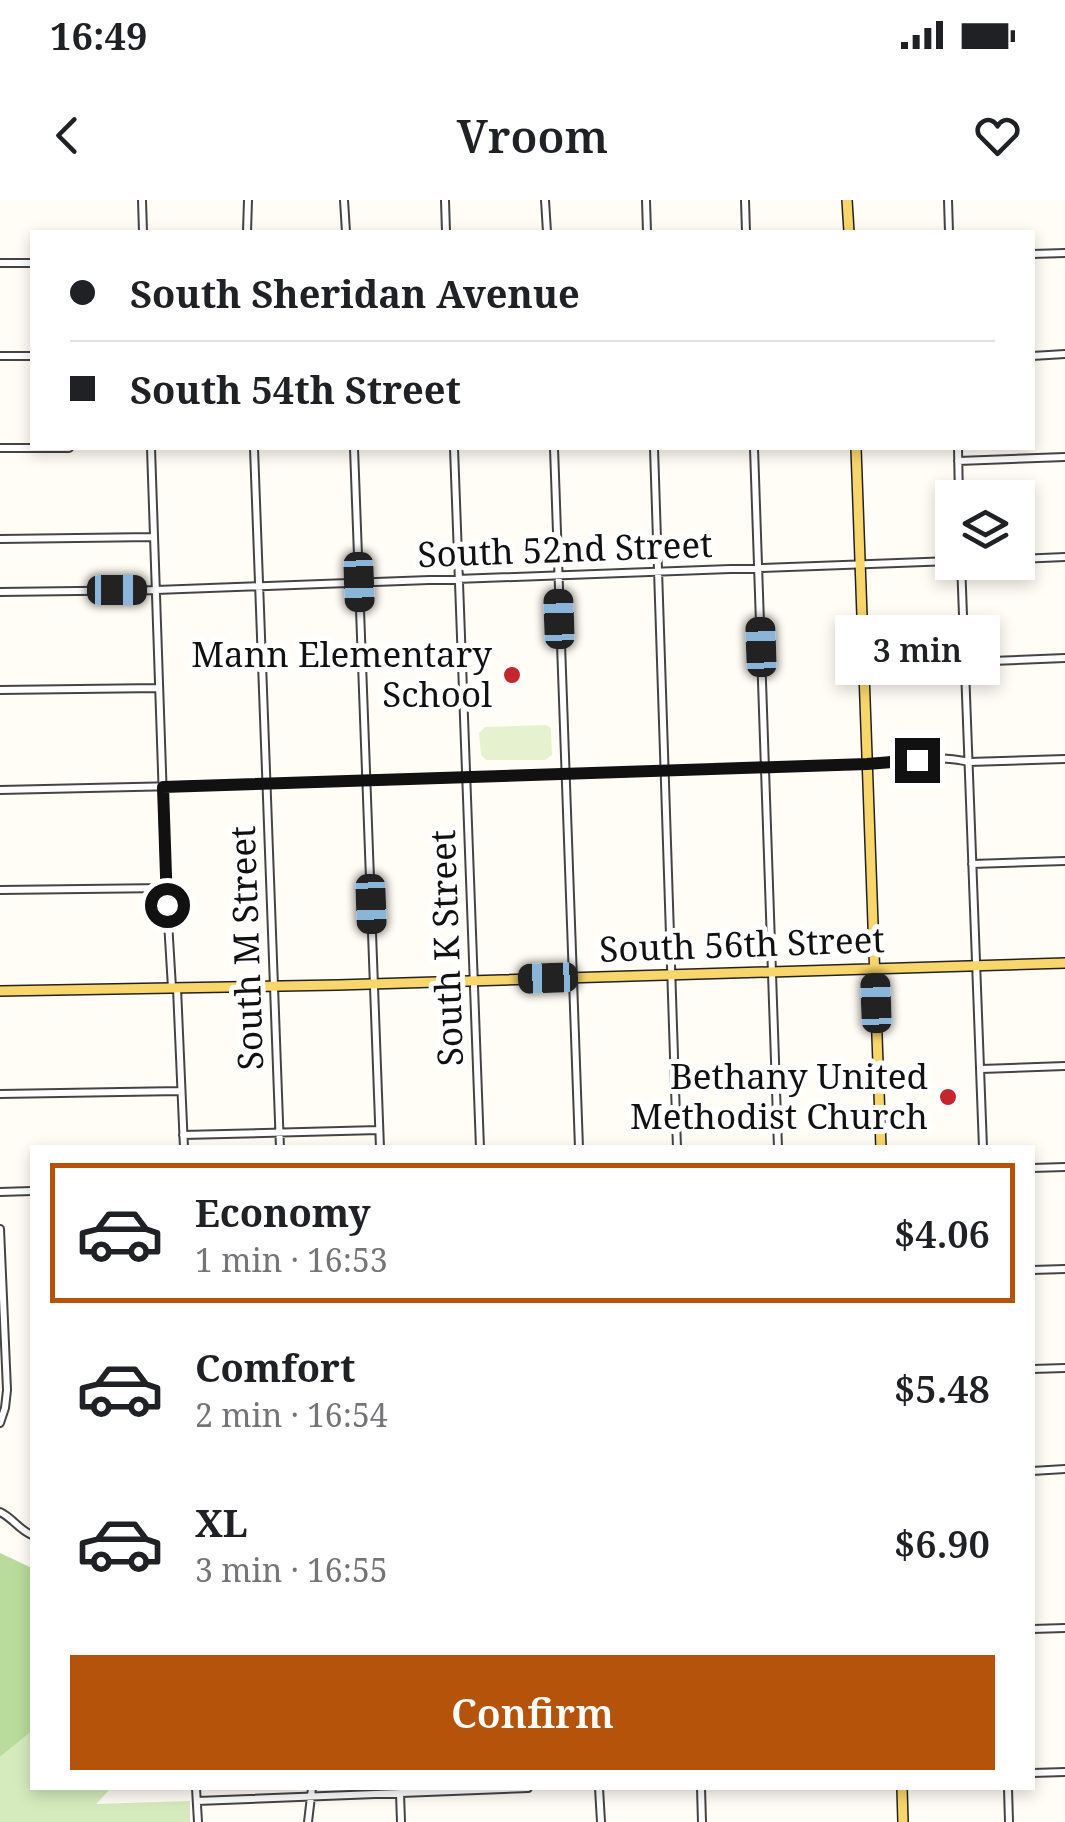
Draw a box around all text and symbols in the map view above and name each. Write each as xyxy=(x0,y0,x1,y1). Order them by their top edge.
text: 16:49 xyxy=(50,9,147,61)
text: Vroom xyxy=(457,105,608,166)
icon: back xyxy=(40,108,95,163)
icon: heart xyxy=(970,108,1025,163)
text: South Sheridan Avenue xyxy=(130,267,580,319)
text: South 54th Street xyxy=(130,363,461,415)
map controls xyxy=(935,480,1035,580)
button: layers xyxy=(935,480,1035,580)
street label: South 52nd Street xyxy=(417,520,713,577)
car xyxy=(343,551,375,613)
car xyxy=(87,575,147,605)
car xyxy=(543,588,575,650)
callout: 3 min xyxy=(834,615,1000,685)
car xyxy=(745,616,777,678)
text: 3 min xyxy=(873,628,962,671)
place label: Mann Elementary School xyxy=(191,630,492,717)
marker: Mann Elementary School xyxy=(501,664,523,686)
route end xyxy=(895,738,940,783)
street label: South M Street xyxy=(218,825,273,1071)
street label: South K Street xyxy=(418,829,473,1067)
car xyxy=(355,873,387,935)
route start xyxy=(145,883,190,928)
street label: South 56th Street xyxy=(598,915,885,972)
car xyxy=(517,962,579,994)
car xyxy=(860,972,892,1034)
place label: Bethany United Methodist Church xyxy=(630,1052,928,1139)
marker: Bethany United Methodist Church xyxy=(937,1086,959,1108)
text: Economy xyxy=(195,1186,371,1238)
icon: car xyxy=(75,1188,165,1278)
text: $4.06 xyxy=(894,1207,990,1259)
text: 1 min · 16:53 xyxy=(195,1238,388,1281)
text: Comfort xyxy=(195,1341,355,1393)
icon: car xyxy=(75,1343,165,1433)
text: $5.48 xyxy=(894,1362,990,1414)
text: 2 min · 16:54 xyxy=(195,1393,388,1436)
text: XL xyxy=(195,1496,248,1548)
icon: car xyxy=(75,1498,165,1588)
text: $6.90 xyxy=(894,1517,990,1569)
text: 3 min · 16:55 xyxy=(195,1548,388,1591)
button: Confirm xyxy=(70,1655,995,1770)

